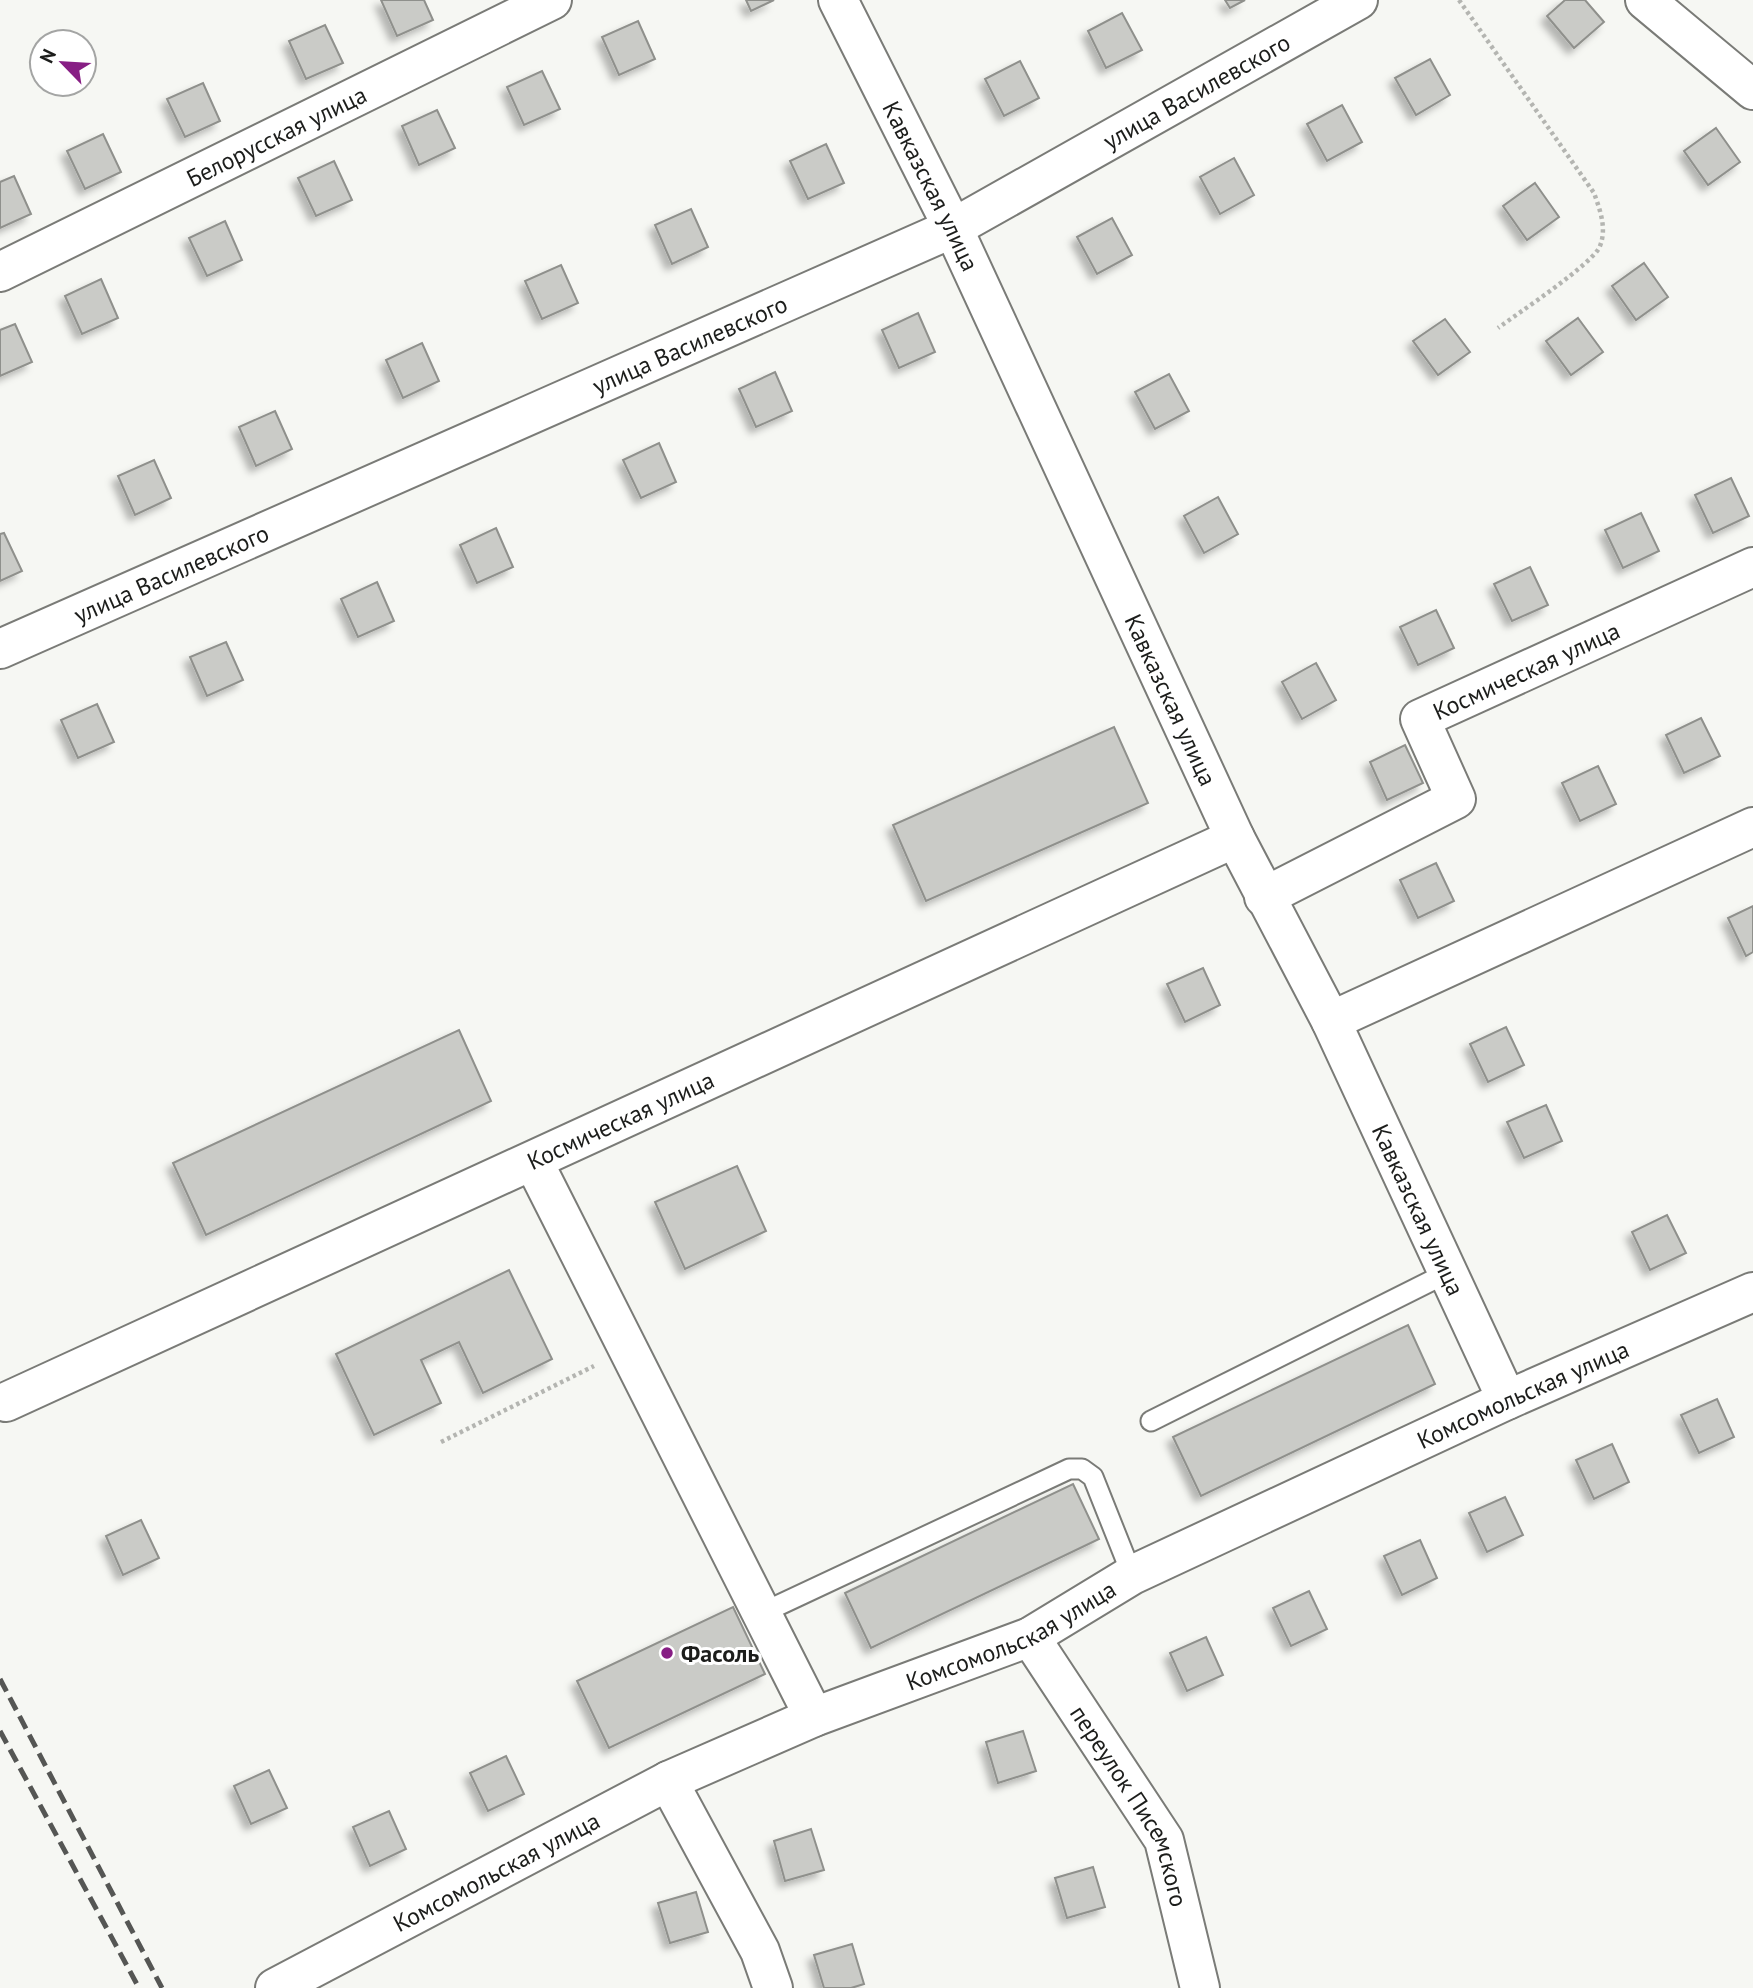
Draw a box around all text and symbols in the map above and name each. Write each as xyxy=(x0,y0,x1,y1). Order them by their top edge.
street label: улица Василевского xyxy=(1097,26,1295,156)
north arrow xyxy=(28,28,98,98)
text: N xyxy=(34,45,61,67)
street label: Белорусская улица xyxy=(181,78,371,193)
street label: Кавказская улица xyxy=(876,96,986,276)
street label: улица Василевского xyxy=(587,288,792,401)
street label: улица Василевского xyxy=(69,517,273,630)
street label: Кавказская улица xyxy=(1118,609,1224,790)
street label: Космическая улица xyxy=(1428,614,1625,727)
street label: Космическая улица xyxy=(522,1064,719,1176)
street label: Кавказская улица xyxy=(1365,1119,1472,1300)
street label: Комсомольская улица xyxy=(1412,1333,1633,1455)
street label: Комсомольская улица xyxy=(901,1573,1121,1697)
place label: Фасоль xyxy=(681,1638,759,1669)
marker: Фасоль xyxy=(659,1645,675,1661)
street label: переулок Писемского xyxy=(1064,1699,1195,1910)
street label: Комсомольская улица xyxy=(388,1804,605,1939)

